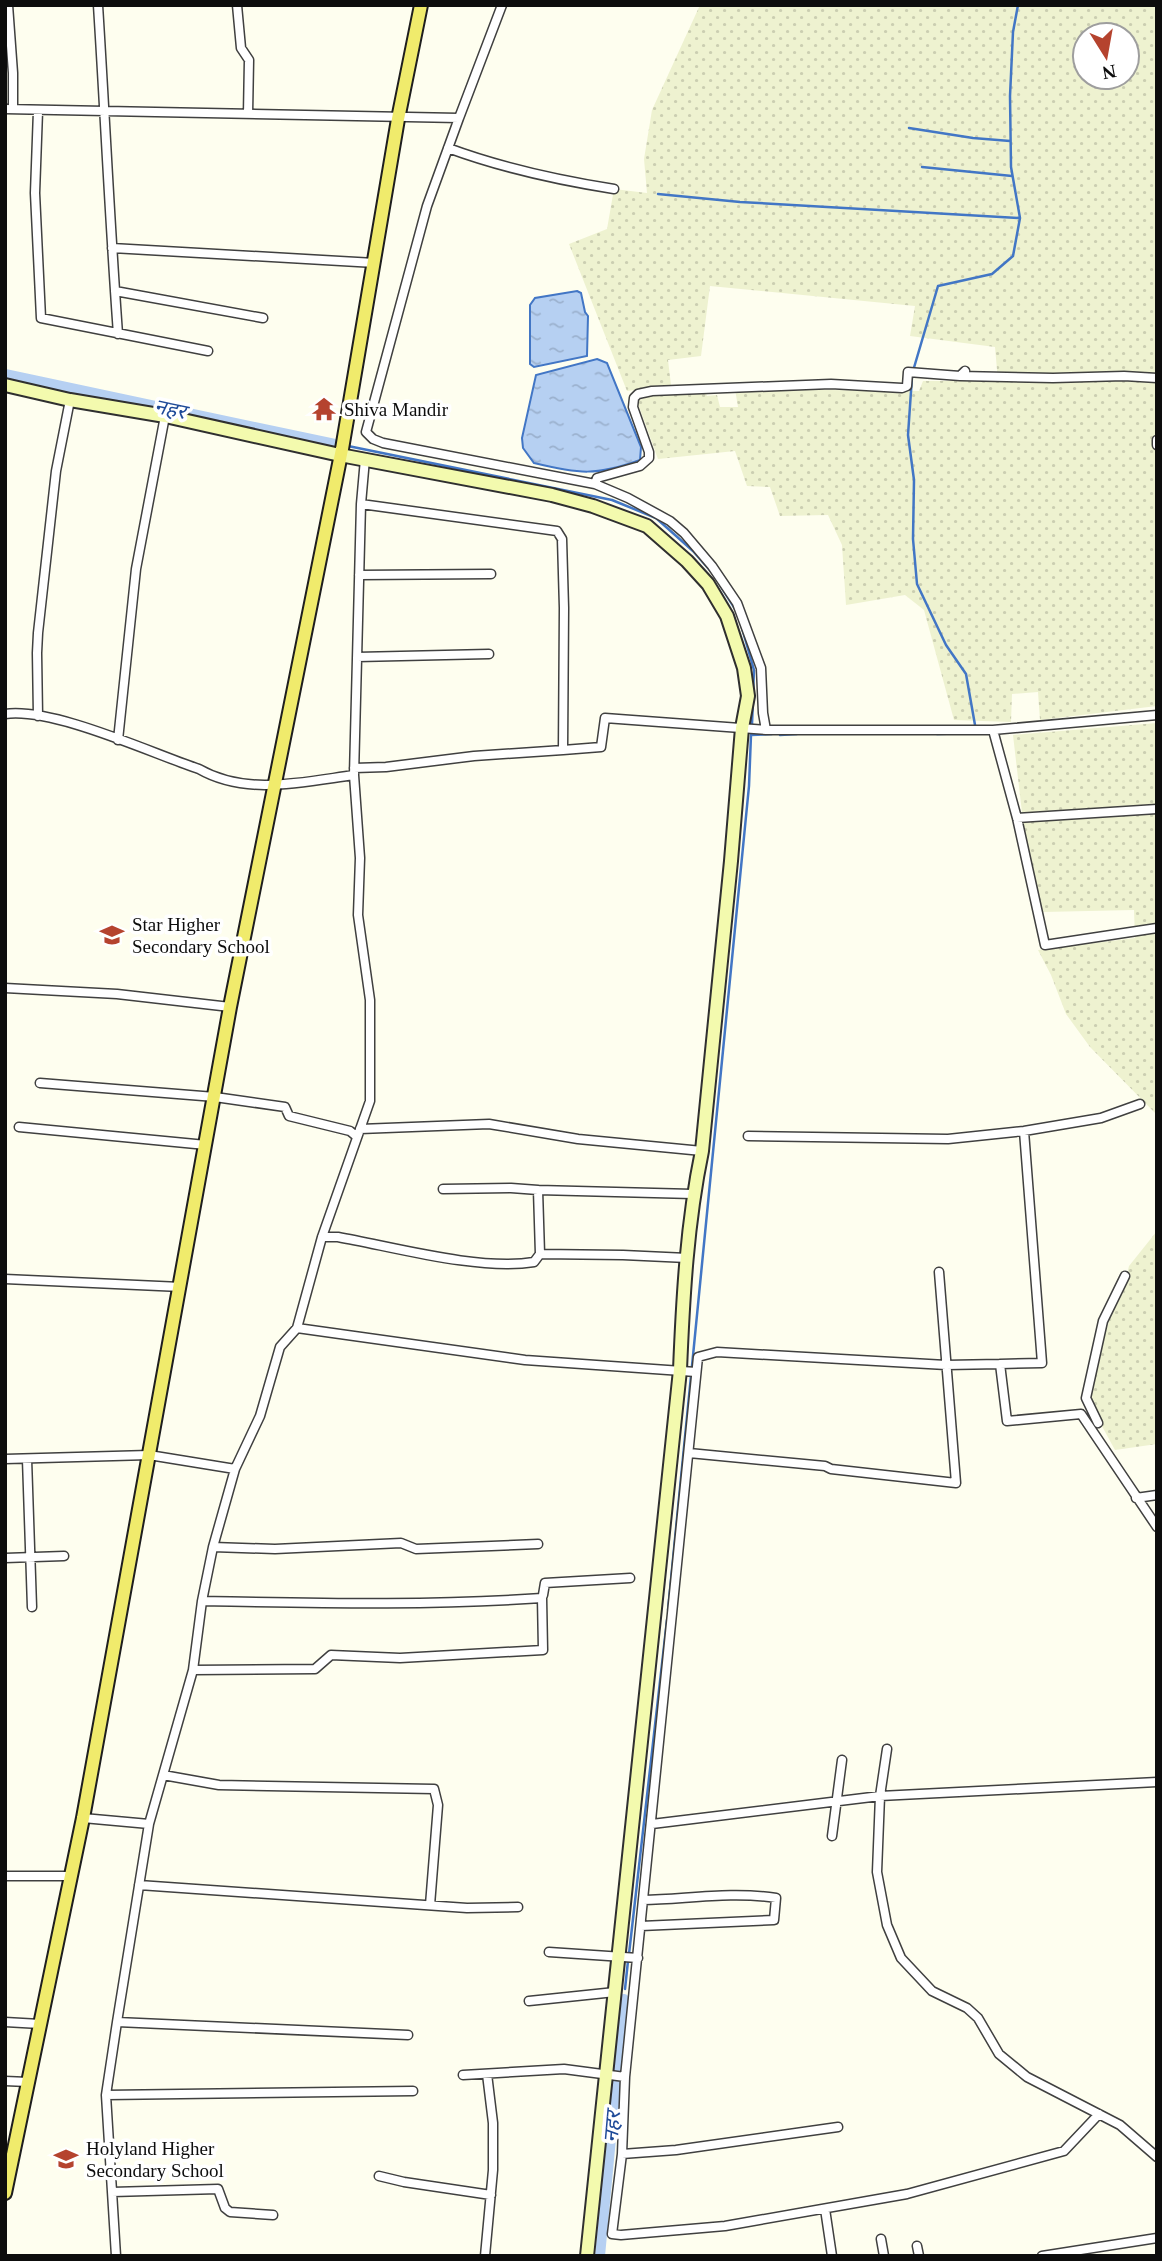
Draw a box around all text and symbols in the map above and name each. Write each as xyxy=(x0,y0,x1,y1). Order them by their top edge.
north arrow xyxy=(1071,21,1141,91)
text: N xyxy=(1100,61,1118,84)
water label: नहर xyxy=(152,394,192,425)
temple icon: Shiva Mandir xyxy=(310,395,338,423)
place label: Shiva Mandir xyxy=(344,399,449,420)
place label: Star Higher Secondary School xyxy=(132,914,270,957)
school or university icon: Star Higher Secondary School xyxy=(98,921,126,949)
water label: नहर xyxy=(599,2106,626,2144)
place label: Holyland Higher Secondary School xyxy=(86,2138,224,2181)
school or university icon: Holyland Higher Secondary School xyxy=(52,2145,80,2173)

